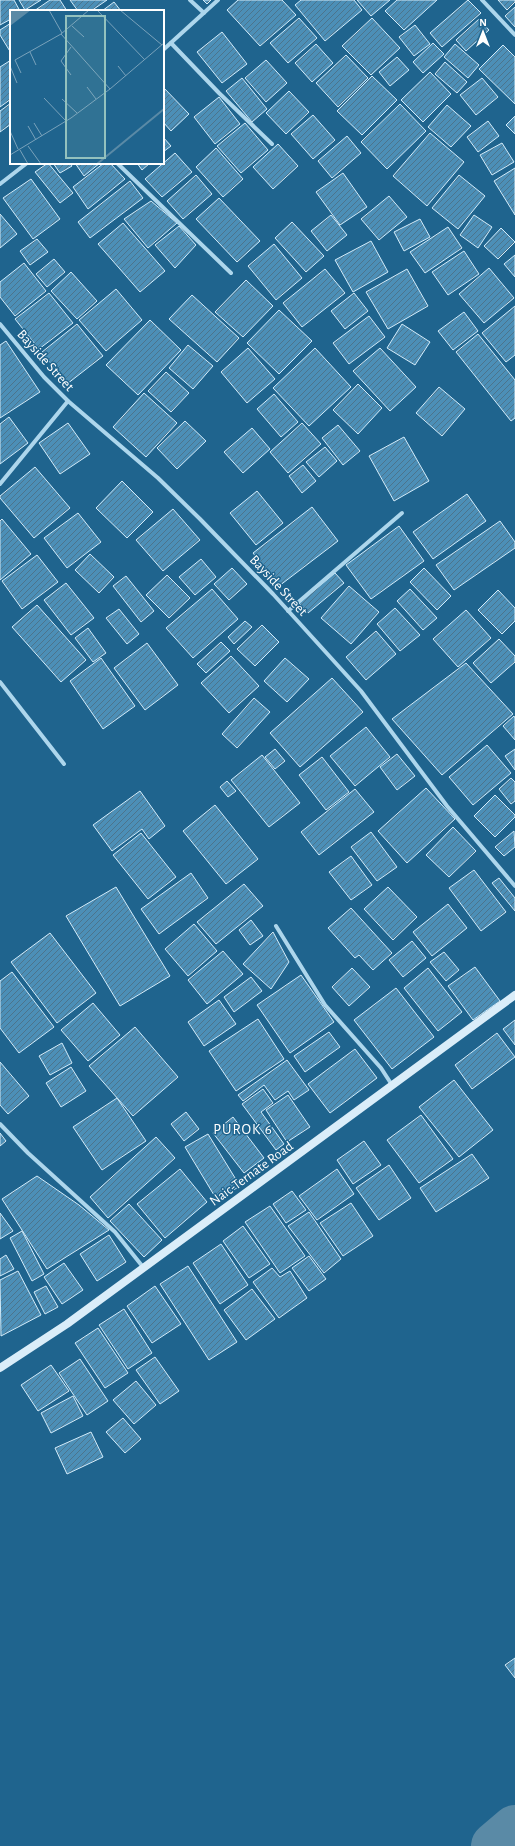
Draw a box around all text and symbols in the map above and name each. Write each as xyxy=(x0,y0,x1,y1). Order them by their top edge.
inset map xyxy=(10,10,164,164)
north arrow xyxy=(463,12,503,52)
text: N xyxy=(479,17,487,28)
street label: Bayside Street xyxy=(14,327,77,394)
street label: Bayside Street xyxy=(247,553,310,619)
district label: PUROK 6 xyxy=(213,1122,273,1137)
street label: Naic-Ternate Road xyxy=(207,1139,296,1209)

